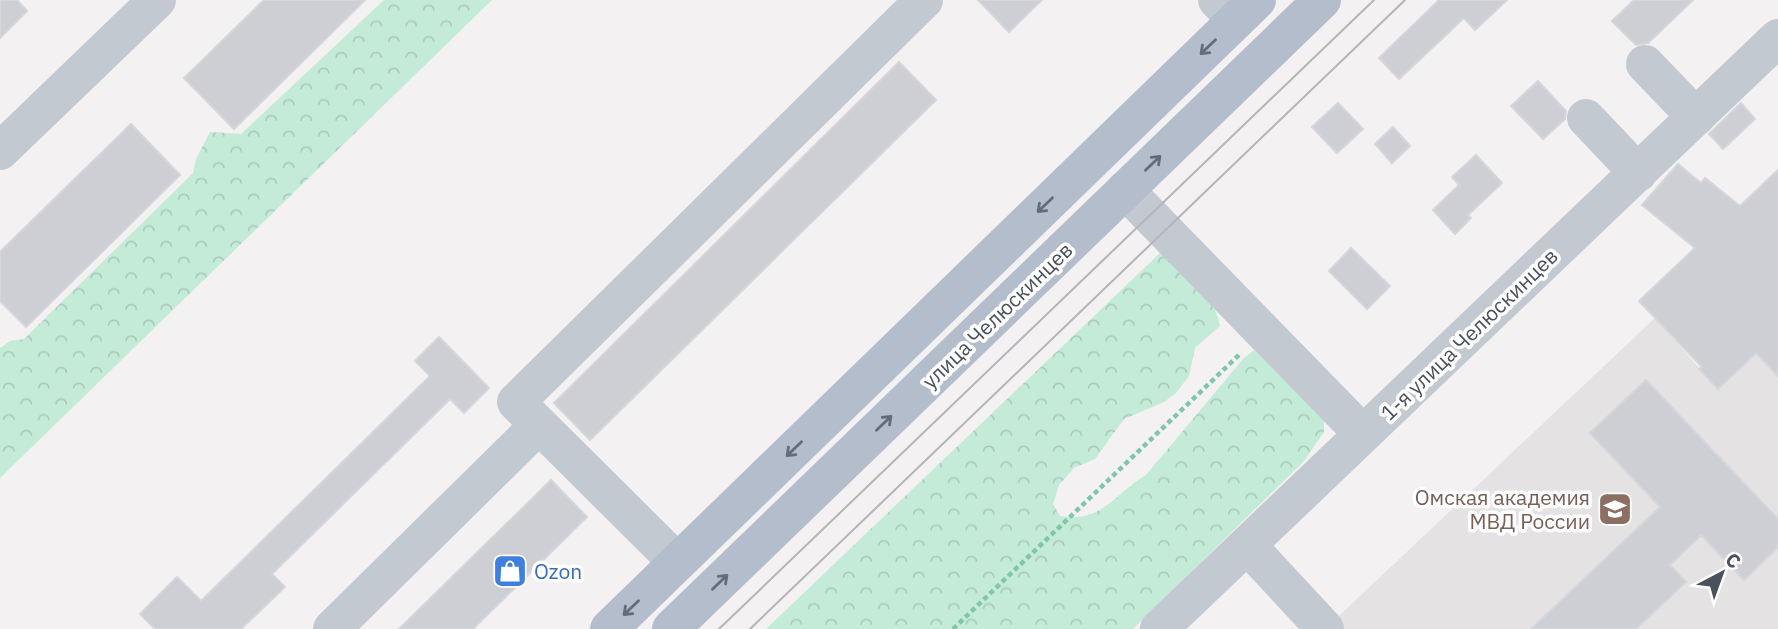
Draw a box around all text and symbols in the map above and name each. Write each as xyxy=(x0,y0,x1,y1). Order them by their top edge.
one-way arrow xyxy=(1200,39,1217,56)
one-way arrow xyxy=(1144,155,1161,172)
one-way arrow xyxy=(1037,197,1054,214)
street label: улица Челюскинцев xyxy=(916,236,1078,394)
street label: 1-я улица Челюскинцев xyxy=(1374,242,1564,426)
one-way arrow xyxy=(875,415,892,432)
one-way arrow xyxy=(785,440,802,457)
place label: Омская академия МВД России xyxy=(1415,483,1590,535)
school or university icon: Омская академия МВД России xyxy=(1596,490,1634,528)
north arrow xyxy=(1687,538,1757,608)
text: С xyxy=(1721,547,1746,573)
shop icon: Ozon xyxy=(491,552,529,590)
place label: Ozon xyxy=(534,557,582,585)
one-way arrow xyxy=(711,573,728,590)
one-way arrow xyxy=(622,599,639,616)

